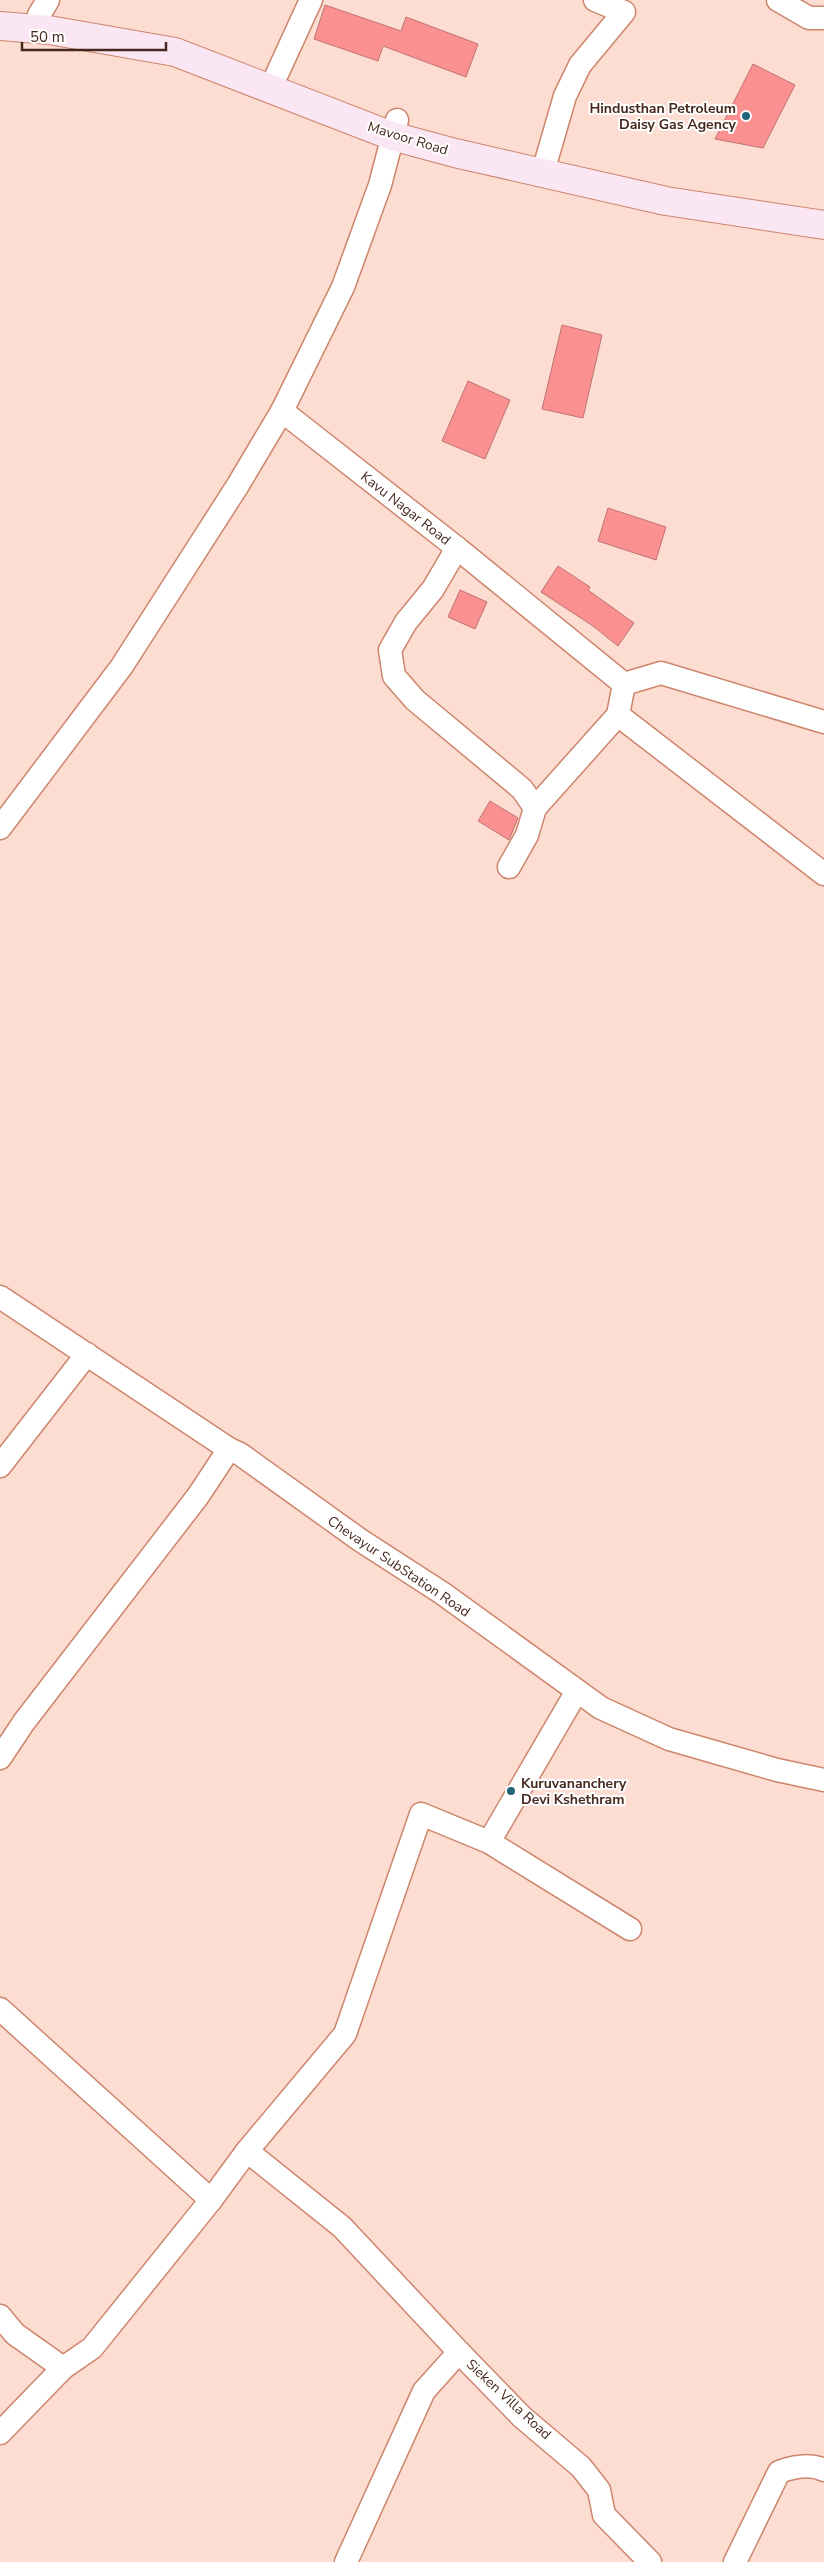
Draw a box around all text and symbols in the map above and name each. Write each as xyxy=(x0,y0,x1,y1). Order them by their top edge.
scale bar xyxy=(22,20,166,52)
text: 50 m xyxy=(30,27,65,47)
place label: Hindusthan Petroleum Daisy Gas Agency xyxy=(589,99,737,134)
marker: Hindusthan Petroleum Daisy Gas Agency xyxy=(740,110,752,122)
street label: Mavoor Road xyxy=(365,117,450,160)
street label: Kavu Nagar Road xyxy=(357,467,455,550)
street label: Chevayur SubStation Road xyxy=(324,1511,474,1621)
place label: Kuruvananchery Devi Kshethram xyxy=(521,1774,627,1809)
marker: Kuruvananchery Devi Kshethram xyxy=(505,1785,517,1797)
street label: Sieken Villa Road xyxy=(462,2355,555,2444)

